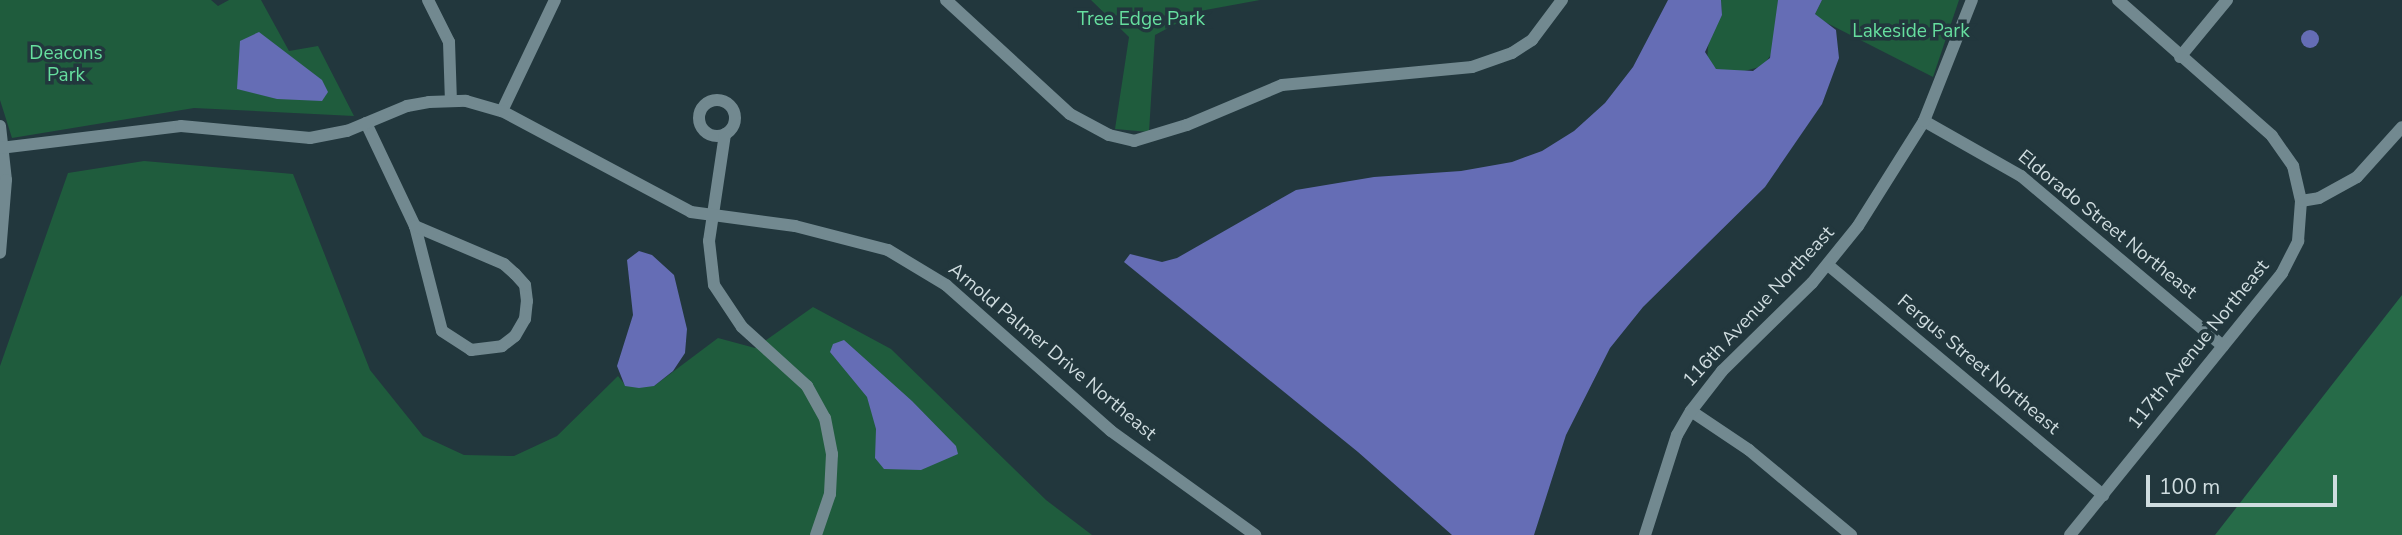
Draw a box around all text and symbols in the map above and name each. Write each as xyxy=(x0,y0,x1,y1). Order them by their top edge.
park label: Tree Edge Park xyxy=(1077,9,1205,31)
park label: Lakeside Park xyxy=(1852,21,1970,43)
park label: Deacons Park xyxy=(29,43,103,87)
street label: Eldorado Street Northeast xyxy=(2013,146,2201,304)
street label: 116th Avenue Northeast xyxy=(1679,222,1839,392)
street label: 117th Avenue Northeast xyxy=(2124,256,2274,434)
street label: Arnold Palmer Drive Northeast xyxy=(944,258,1160,446)
street label: Fergus Street Northeast xyxy=(1892,291,2064,439)
scale bar xyxy=(2150,462,2341,506)
text: 100 m xyxy=(2159,473,2220,501)

